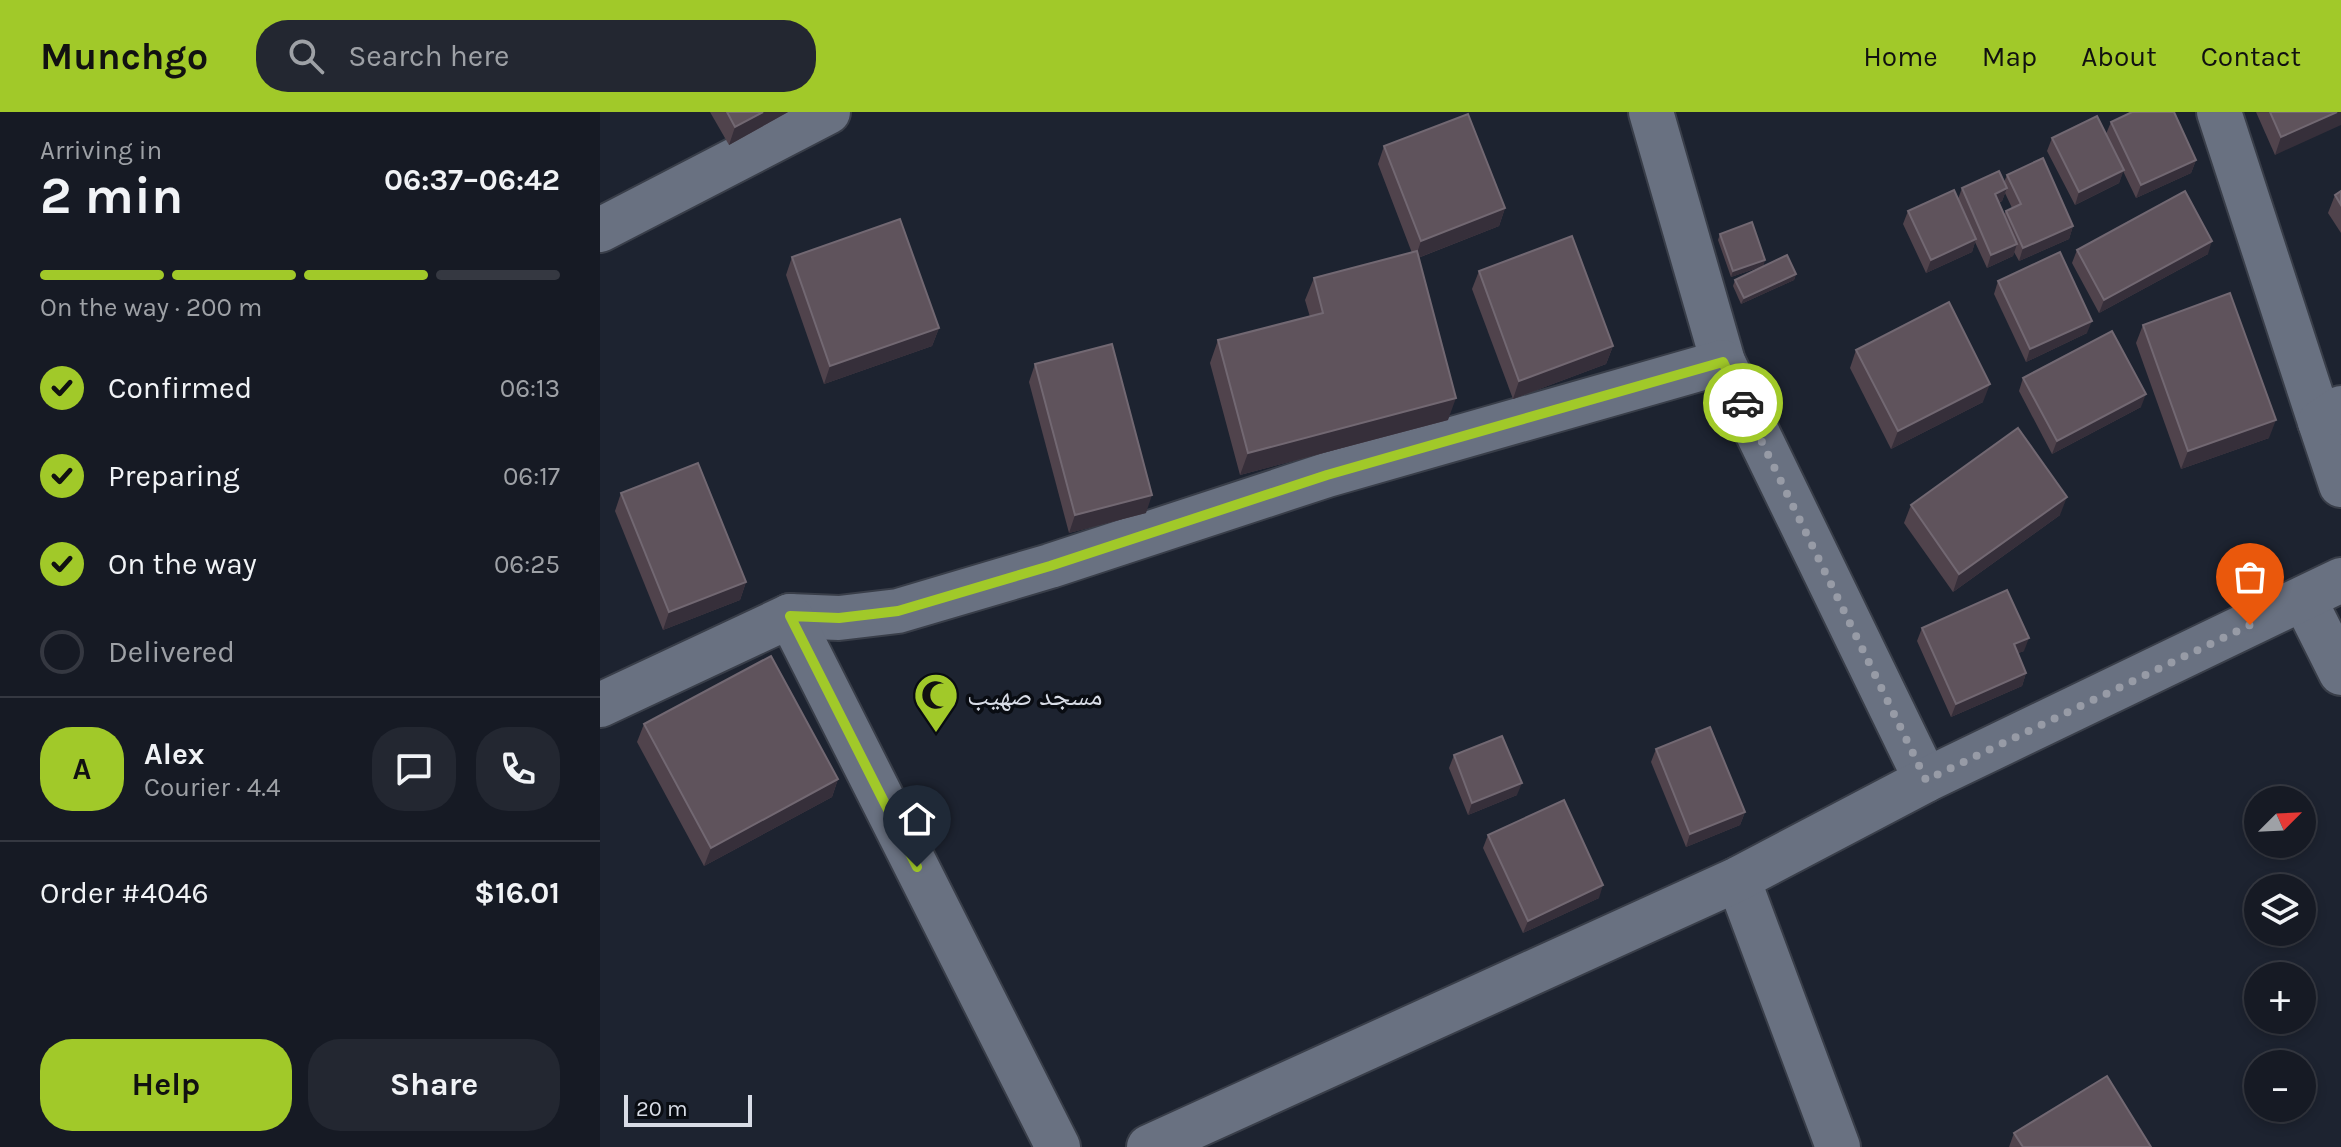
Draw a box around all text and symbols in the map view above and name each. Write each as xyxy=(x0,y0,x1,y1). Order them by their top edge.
search box xyxy=(256,20,816,92)
text: Munchgo xyxy=(40,34,208,79)
icon: search xyxy=(284,34,328,78)
text: Search here xyxy=(348,38,510,74)
text: Home xyxy=(1863,40,1938,73)
text: Map xyxy=(1982,40,2037,73)
text: About xyxy=(2081,40,2157,73)
text: Contact xyxy=(2201,40,2301,73)
text: Arriving in xyxy=(40,135,162,166)
text: 06:37–06:42 xyxy=(384,162,560,198)
text: 2 min xyxy=(40,165,183,226)
text: On the way · 200 m xyxy=(40,292,262,323)
courier xyxy=(1703,363,1783,443)
icon: check xyxy=(40,366,84,410)
text: Confirmed xyxy=(108,370,252,406)
text: 06:13 xyxy=(500,373,560,404)
icon: car xyxy=(1721,381,1765,425)
icon: check xyxy=(40,454,84,498)
text: Preparing xyxy=(108,458,240,494)
text: 06:17 xyxy=(503,461,560,492)
icon: check xyxy=(40,542,84,586)
pin xyxy=(2216,543,2284,625)
text: On the way xyxy=(108,546,257,582)
text: 06:25 xyxy=(494,549,560,580)
icon: bag xyxy=(2228,555,2272,599)
text: Delivered xyxy=(108,634,235,670)
mosque icon: مسجد صهيب xyxy=(912,671,960,734)
place label: مسجد صهيب xyxy=(967,679,1103,712)
button: chat xyxy=(372,727,456,811)
button: phone xyxy=(476,727,560,811)
text: Alex xyxy=(144,736,204,772)
text: A xyxy=(73,751,91,787)
text: Courier · 4.4 xyxy=(144,772,280,803)
pin xyxy=(883,785,951,867)
north arrow xyxy=(2244,786,2316,858)
map controls xyxy=(2244,786,2316,1122)
icon: home xyxy=(895,797,939,841)
button: layers xyxy=(2244,874,2316,946)
text: Order #4046 xyxy=(40,875,209,911)
text: $16.01 xyxy=(474,875,560,911)
button: + xyxy=(2244,962,2316,1034)
button: Help xyxy=(40,1039,292,1131)
button: Share xyxy=(308,1039,560,1131)
button: − xyxy=(2244,1050,2316,1122)
scale bar xyxy=(624,1091,752,1127)
text: 20 m xyxy=(636,1096,688,1122)

